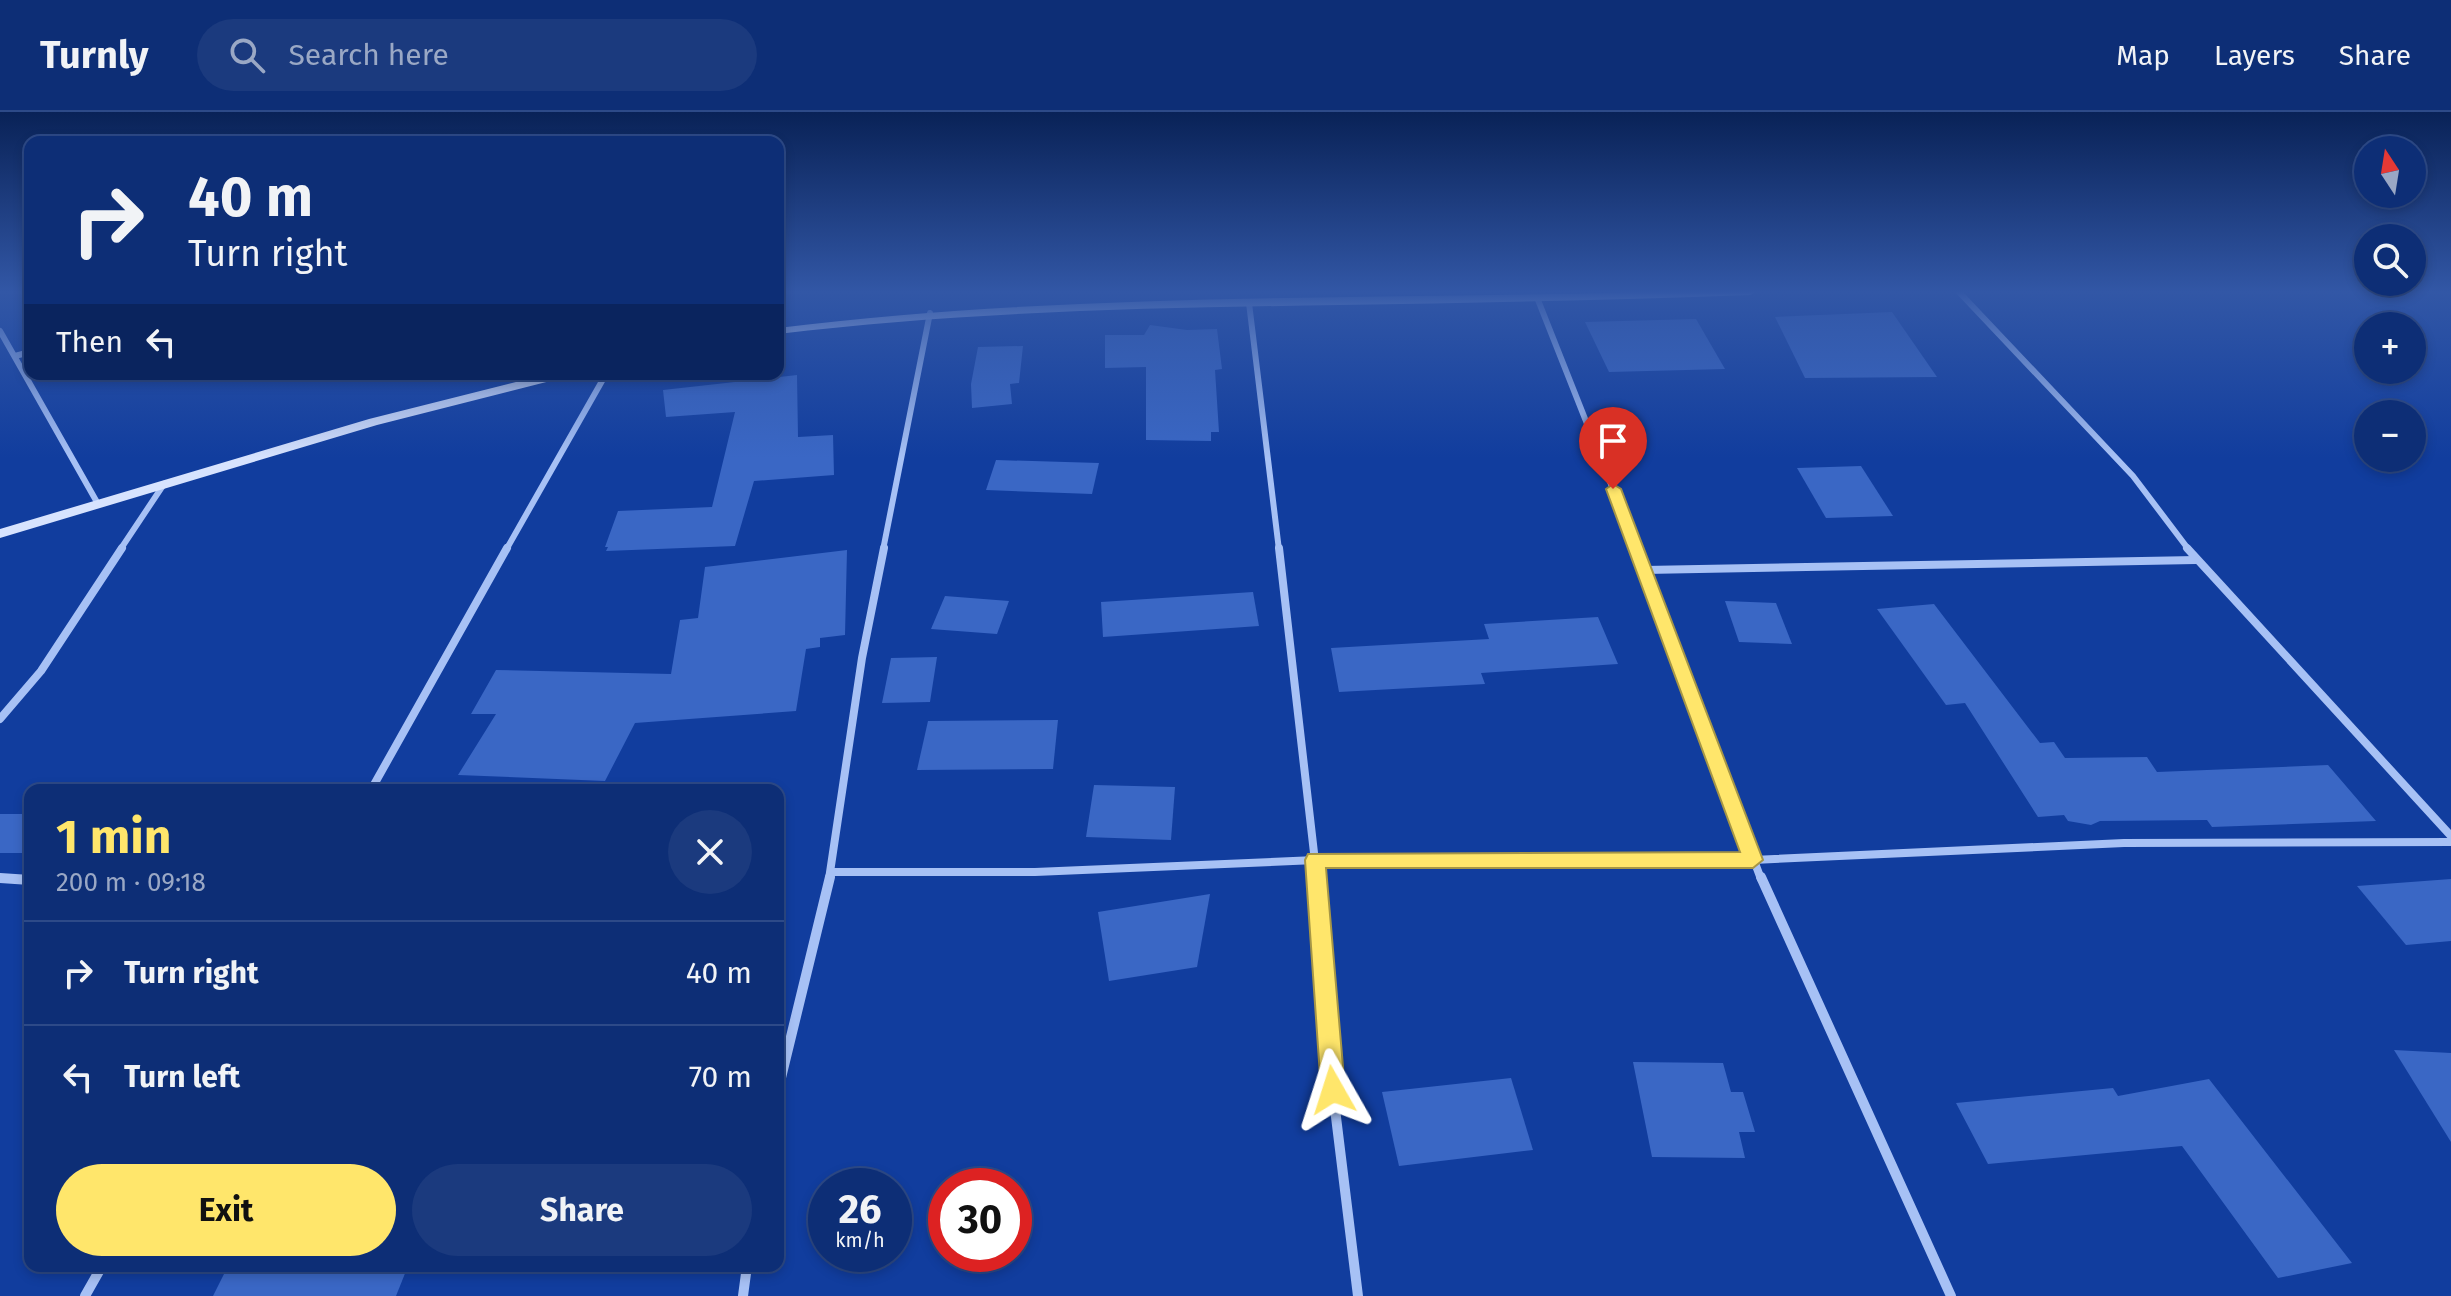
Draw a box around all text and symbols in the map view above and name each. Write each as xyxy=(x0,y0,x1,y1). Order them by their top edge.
search box xyxy=(197,19,757,91)
text: Turnly xyxy=(40,32,149,78)
icon: search xyxy=(225,33,269,77)
text: Search here xyxy=(289,37,449,73)
text: Map xyxy=(2116,39,2170,72)
text: Layers xyxy=(2214,39,2295,72)
text: Share xyxy=(2339,39,2411,72)
north arrow xyxy=(2354,136,2426,208)
map controls xyxy=(2354,136,2426,472)
text: 40 m xyxy=(188,164,313,231)
icon: right xyxy=(56,168,160,272)
button: search xyxy=(2354,224,2426,296)
text: Turn right xyxy=(188,232,348,276)
button: + xyxy=(2354,312,2426,384)
icon: left xyxy=(139,320,183,364)
text: Then xyxy=(56,324,123,360)
button: − xyxy=(2354,400,2426,472)
pin xyxy=(1579,407,1647,489)
icon: arrive xyxy=(1591,419,1635,463)
text: 1 min xyxy=(56,808,171,866)
button: close xyxy=(668,810,752,894)
text: 200 m · 09:18 xyxy=(56,867,206,898)
icon: right xyxy=(56,951,100,995)
text: Turn right xyxy=(124,955,259,991)
text: 40 m xyxy=(686,955,752,991)
position arrow xyxy=(1291,1048,1375,1132)
icon: left xyxy=(56,1055,100,1099)
text: Turn left xyxy=(124,1059,240,1095)
text: 70 m xyxy=(689,1059,752,1095)
button: Exit xyxy=(56,1164,396,1256)
button: Share xyxy=(412,1164,752,1256)
speed limit sign: 30 xyxy=(928,1168,1032,1272)
text: 26 xyxy=(838,1186,882,1234)
text: km/h xyxy=(835,1228,885,1252)

